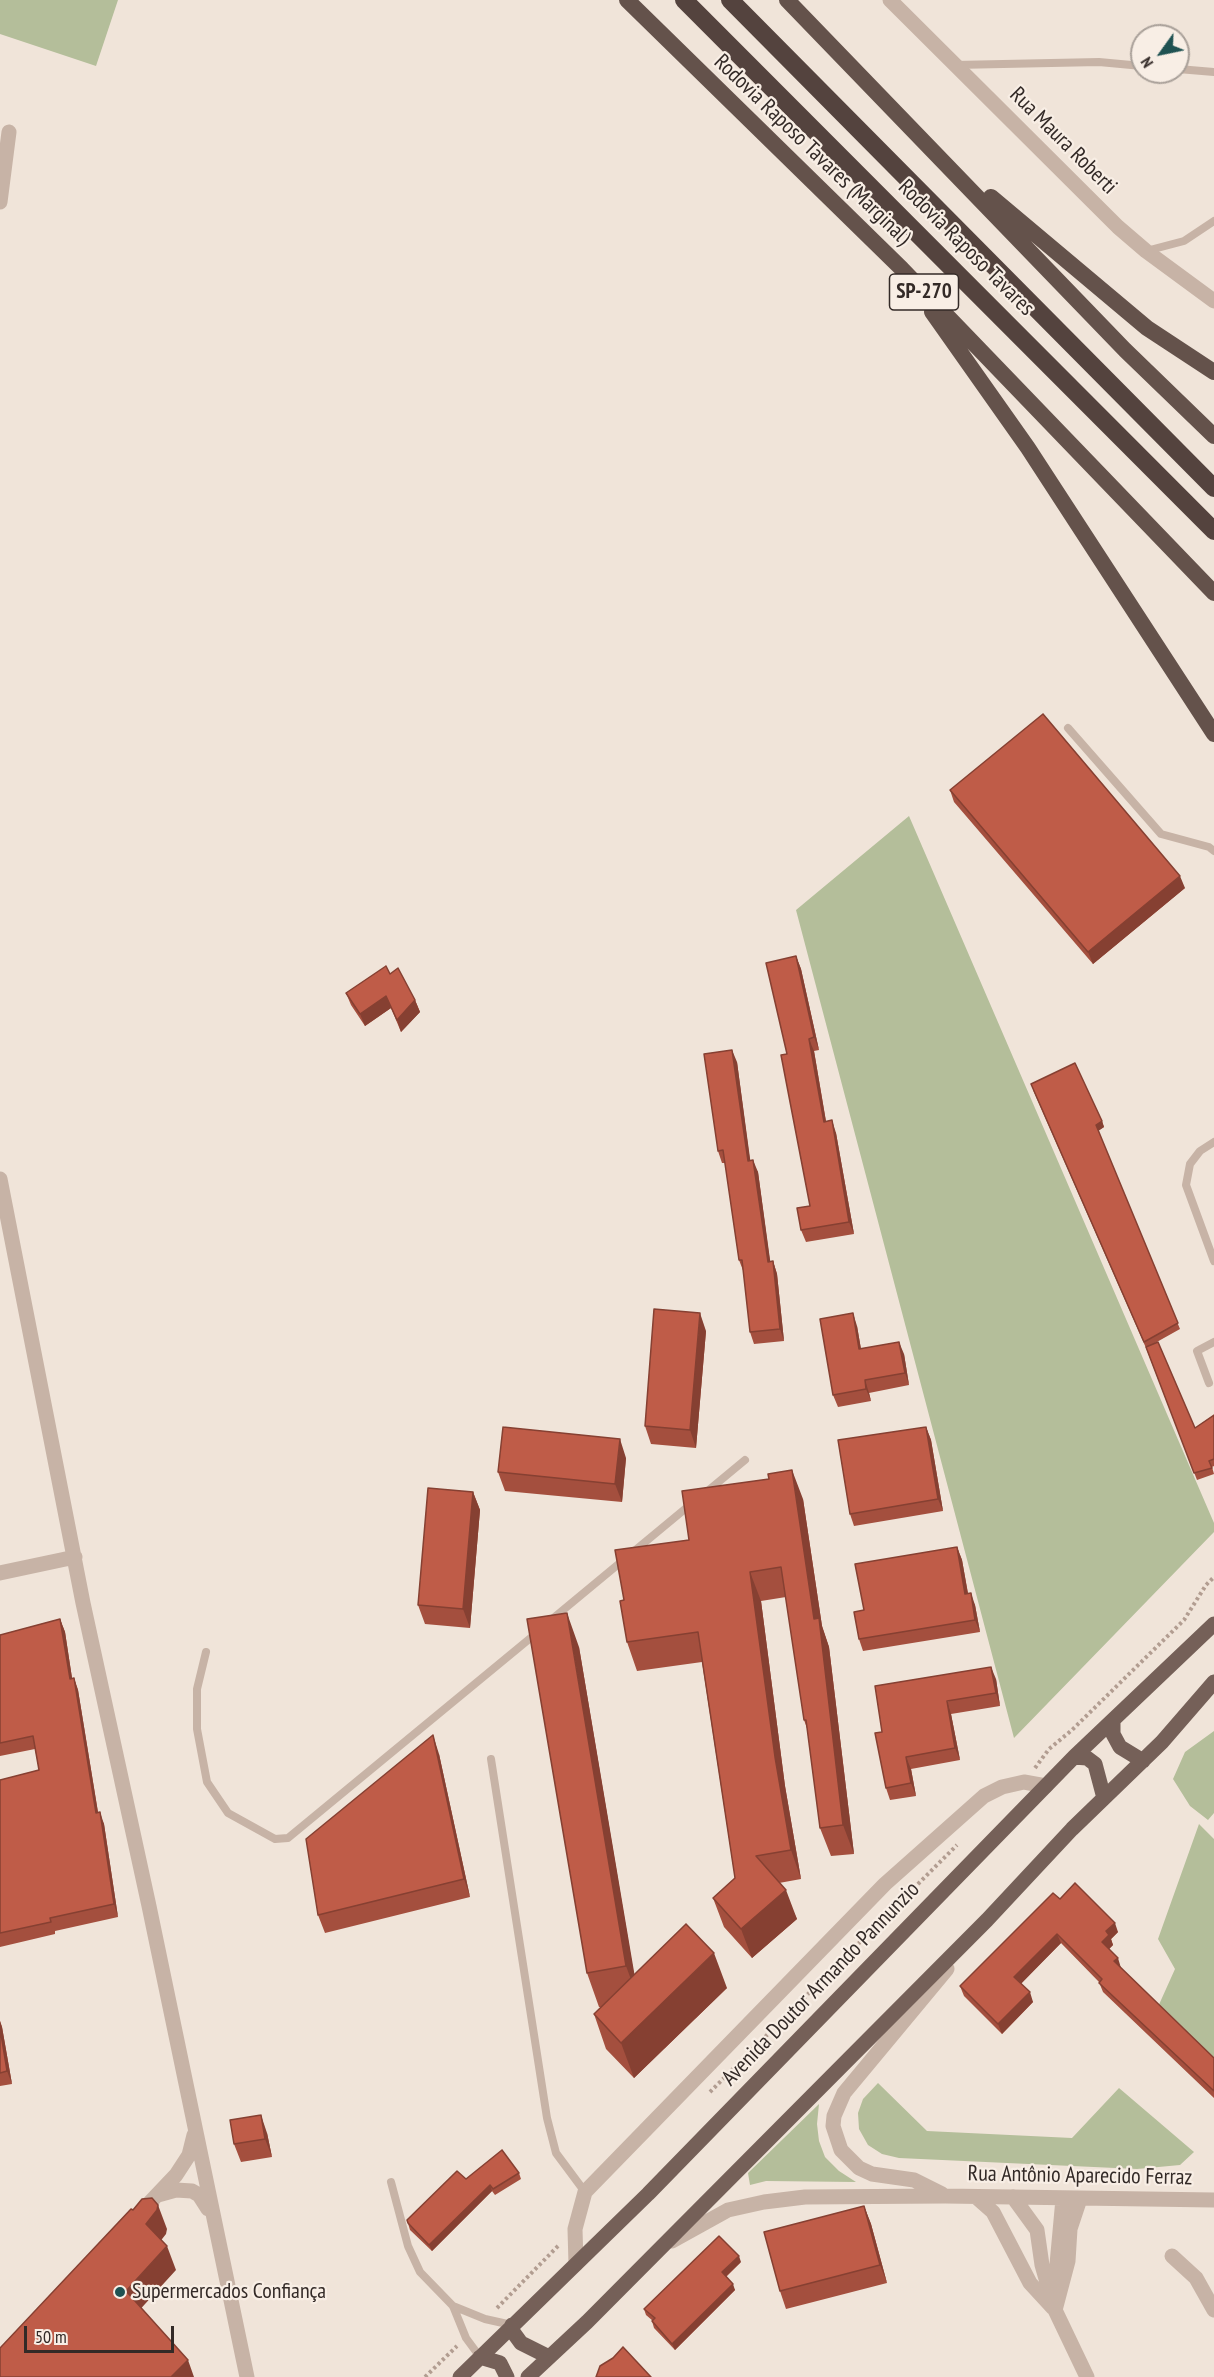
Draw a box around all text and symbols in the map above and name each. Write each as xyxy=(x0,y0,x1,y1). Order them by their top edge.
north arrow xyxy=(1130,24,1190,84)
street label: Rodovia Raposo Tavares (Marginal) xyxy=(708,49,916,251)
text: N xyxy=(1136,54,1157,72)
street label: Rua Maura Roberti xyxy=(1004,82,1122,200)
street label: Rodovia Raposo Tavares xyxy=(893,175,1039,321)
road number: SP-270 xyxy=(890,274,958,310)
street label: Avenida Doutor Armando Pannunzio xyxy=(717,1877,925,2091)
street label: Rua Antônio Aparecido Ferraz xyxy=(967,2161,1193,2191)
place label: Supermercados Confiança xyxy=(132,2279,326,2305)
marker: Supermercados Confiança xyxy=(113,2285,127,2299)
scale bar xyxy=(27,2314,177,2352)
text: 50 m xyxy=(35,2325,67,2348)

